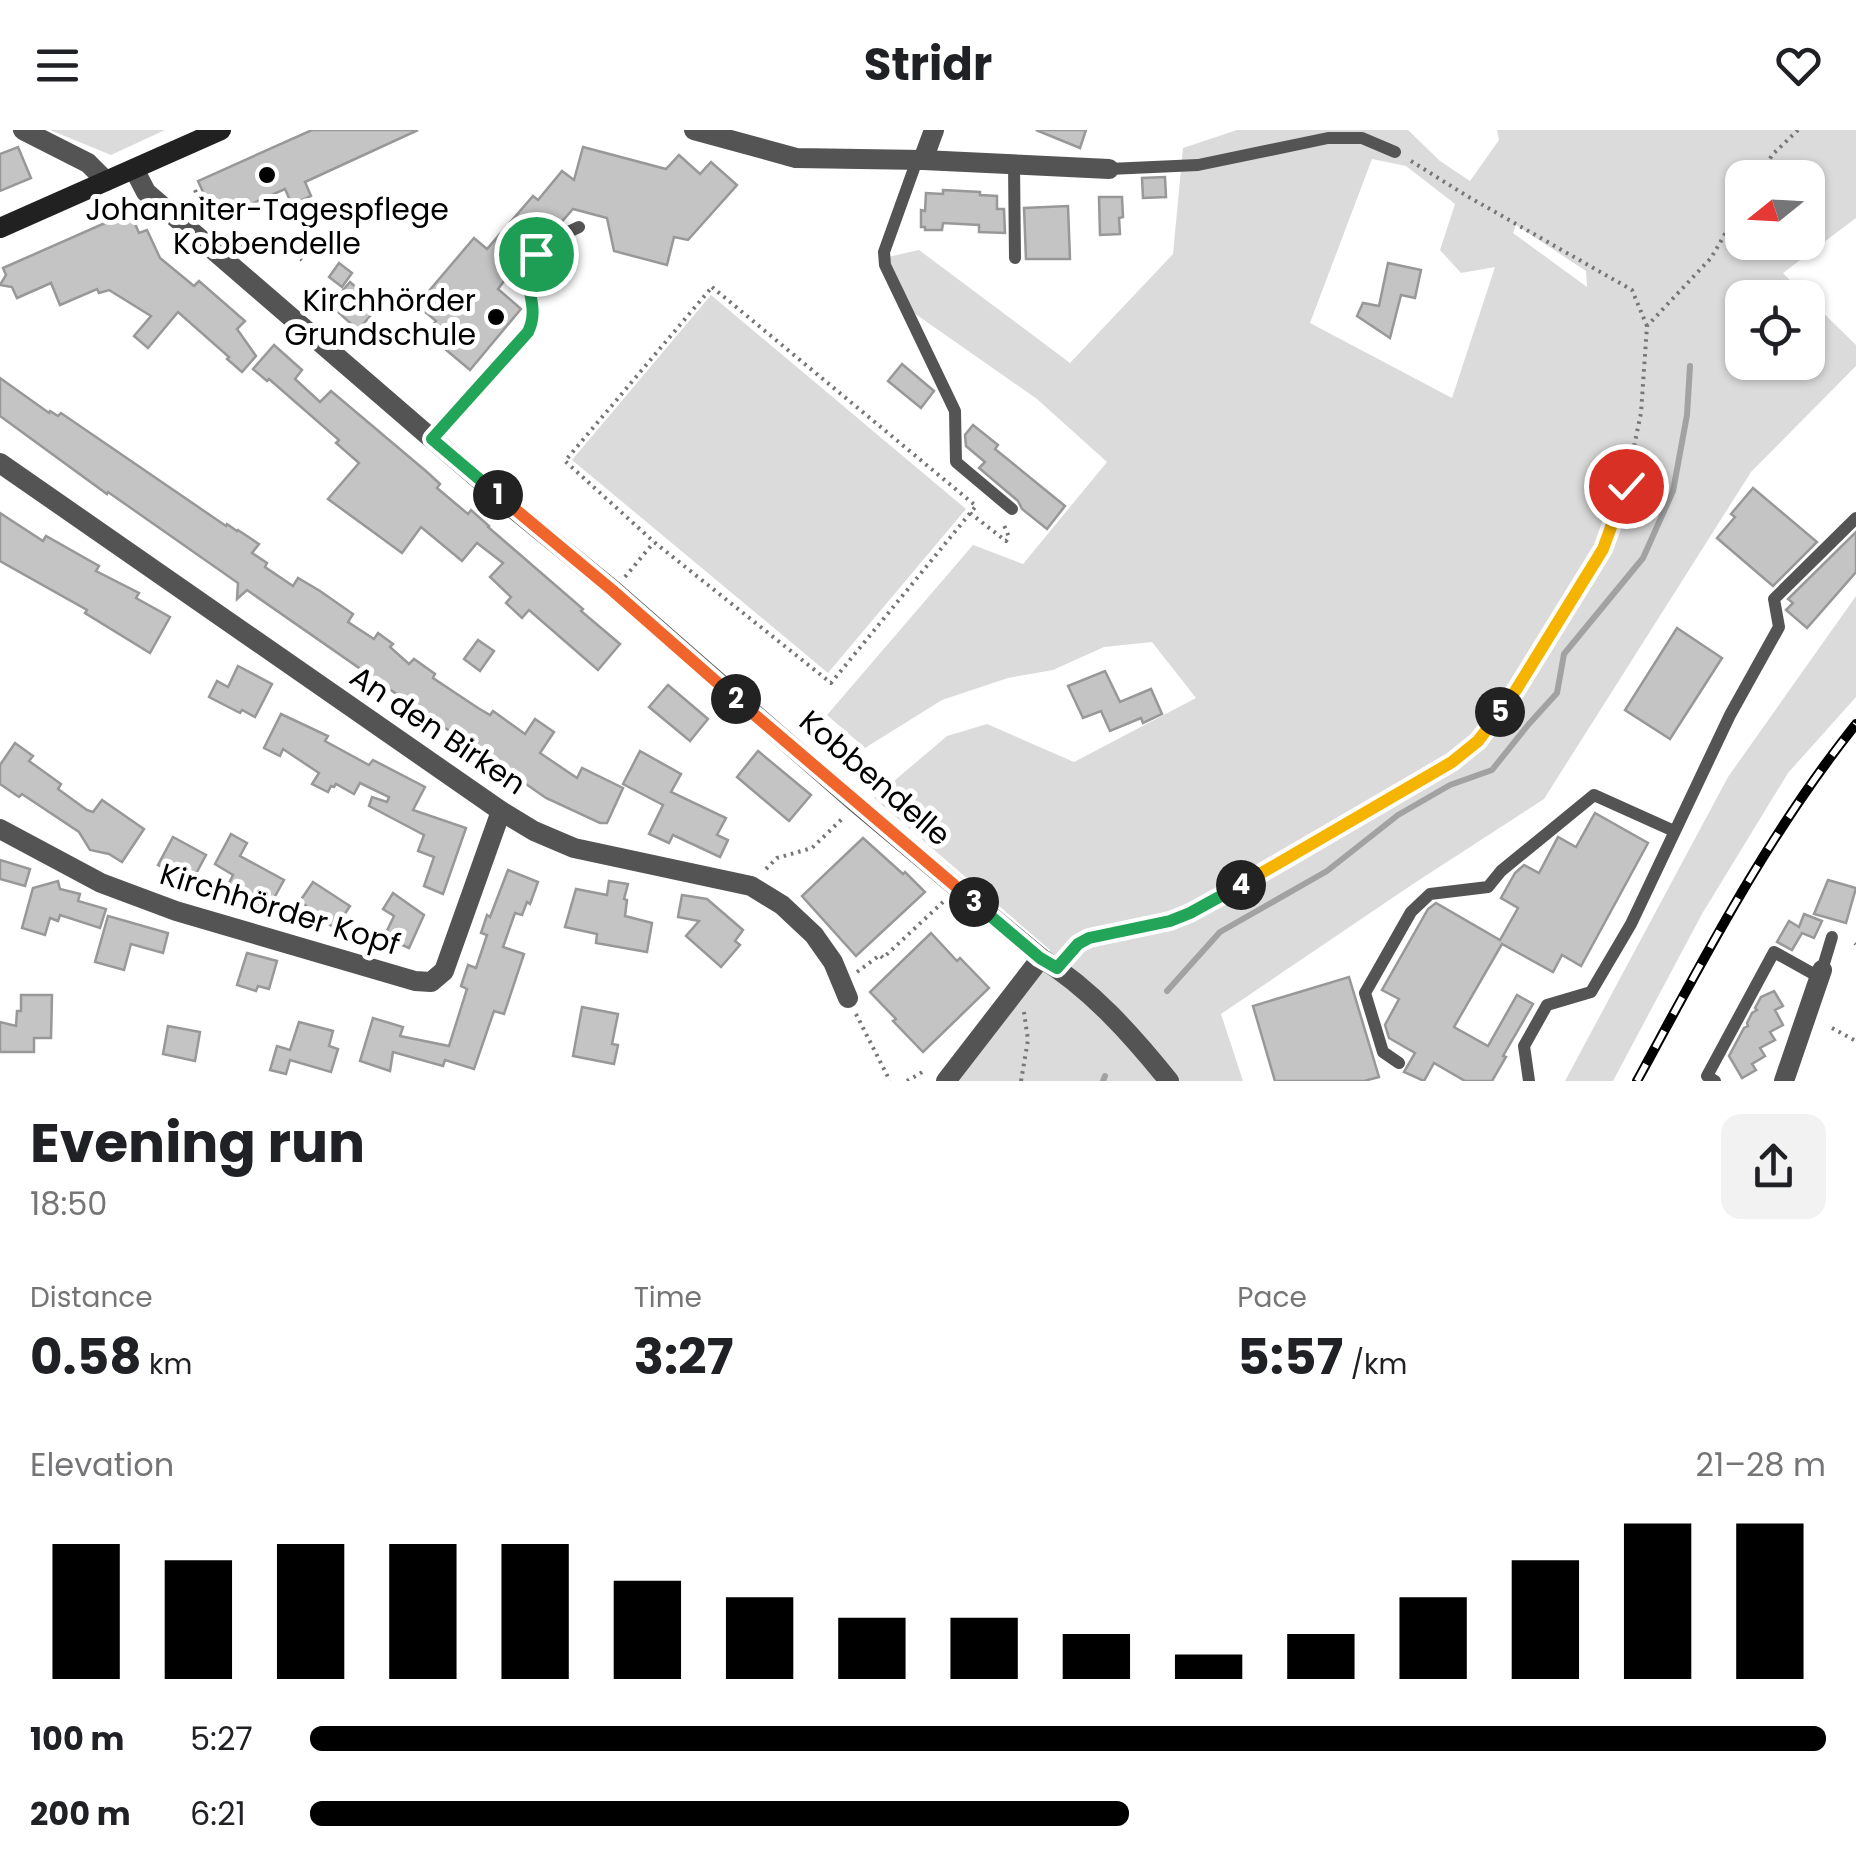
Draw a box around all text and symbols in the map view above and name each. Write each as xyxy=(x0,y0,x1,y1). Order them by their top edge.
text: Stridr xyxy=(864,33,992,96)
icon: menu xyxy=(30,38,85,93)
icon: heart xyxy=(1771,38,1826,93)
north arrow xyxy=(1725,160,1825,260)
map controls xyxy=(1725,160,1825,380)
marker: Johanniter-Tagespflege Kobbendelle xyxy=(256,164,278,186)
place label: Johanniter-Tagespflege Kobbendelle xyxy=(85,188,449,265)
pin xyxy=(494,212,579,297)
icon: arrive xyxy=(509,227,564,282)
place label: Kirchhörder Grundschule xyxy=(285,279,476,356)
button: locate xyxy=(1725,280,1825,380)
marker: Kirchhörder Grundschule xyxy=(485,306,507,328)
pin xyxy=(1584,444,1669,529)
icon: check xyxy=(1599,459,1654,514)
pin: 1 xyxy=(473,470,523,520)
text: 1 xyxy=(493,475,503,514)
street label: An den Birken xyxy=(342,655,534,805)
pin: 2 xyxy=(711,674,761,724)
text: 2 xyxy=(728,679,744,718)
pin: 5 xyxy=(1475,687,1525,737)
text: 5 xyxy=(1491,692,1509,731)
street label: Kobbendelle xyxy=(790,700,960,856)
street label: Kirchhörder Kopf xyxy=(155,852,405,966)
pin: 4 xyxy=(1216,860,1266,910)
text: 4 xyxy=(1232,865,1250,904)
pin: 3 xyxy=(949,877,999,927)
text: 3 xyxy=(966,882,982,921)
text: Evening run xyxy=(30,1104,365,1181)
button: share xyxy=(1721,1114,1826,1219)
text: 18:50 xyxy=(30,1181,107,1226)
text: Distance xyxy=(30,1278,153,1317)
text: Time xyxy=(634,1278,702,1317)
text: Pace xyxy=(1237,1278,1307,1317)
text: 0.58 xyxy=(30,1321,142,1392)
text: 3:27 xyxy=(634,1321,733,1392)
text: 5:57 xyxy=(1237,1321,1343,1392)
text: km xyxy=(142,1345,192,1384)
text: /km xyxy=(1343,1345,1407,1384)
text: Elevation xyxy=(30,1442,174,1487)
text: 21–28 m xyxy=(1696,1442,1826,1487)
text: 100 m xyxy=(30,1716,124,1761)
text: 5:27 xyxy=(190,1716,253,1761)
text: 200 m xyxy=(30,1791,131,1836)
text: 6:21 xyxy=(190,1791,246,1836)

